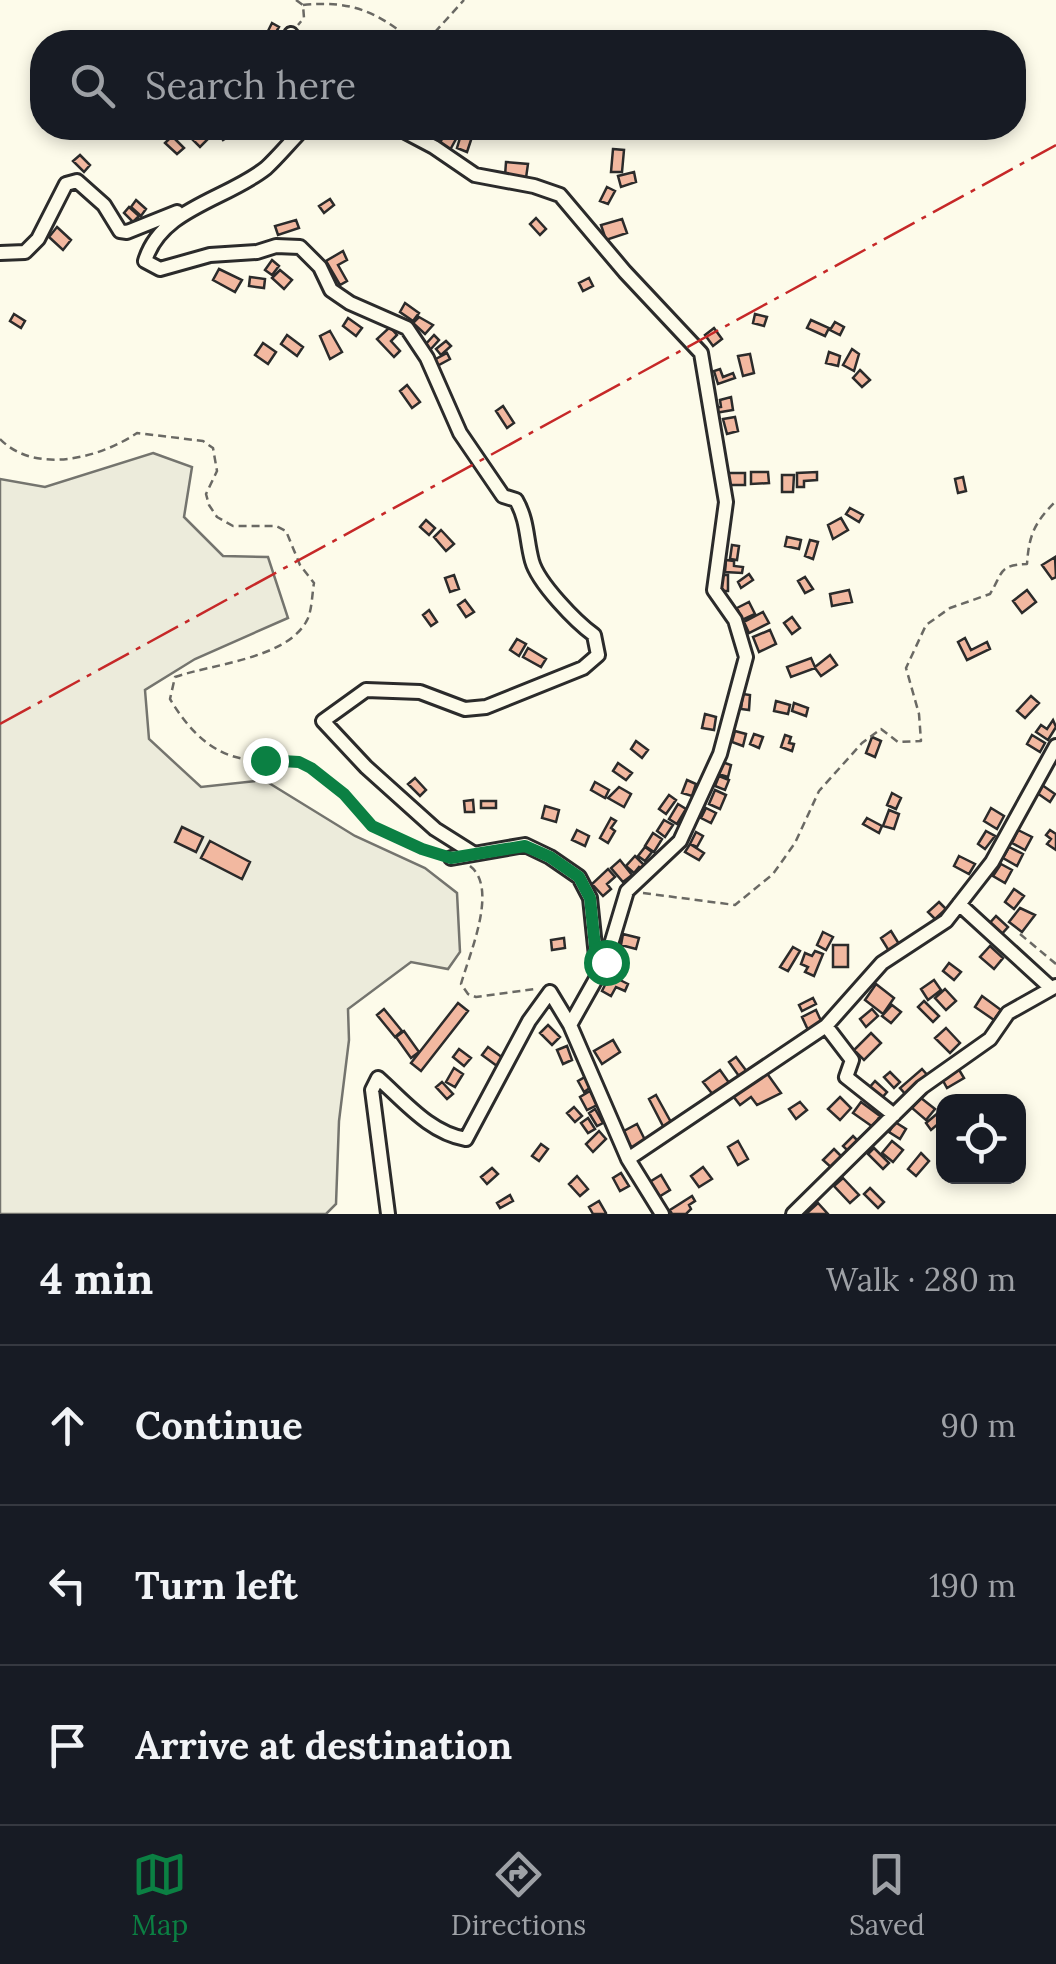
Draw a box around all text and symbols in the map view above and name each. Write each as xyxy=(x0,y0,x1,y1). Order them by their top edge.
search box xyxy=(30,30,1026,140)
icon: search xyxy=(65,58,120,113)
text: Search here xyxy=(145,61,356,109)
route end xyxy=(243,738,289,784)
route start xyxy=(584,940,630,986)
map controls xyxy=(936,1094,1026,1184)
button: locate xyxy=(936,1094,1026,1184)
text: 4 min xyxy=(40,1252,153,1306)
text: Walk · 280 m xyxy=(826,1259,1016,1300)
icon: ahead xyxy=(40,1398,95,1453)
text: Continue xyxy=(135,1401,303,1449)
text: 90 m xyxy=(941,1405,1016,1446)
icon: left xyxy=(40,1558,95,1613)
text: Turn left xyxy=(135,1561,298,1609)
text: 190 m xyxy=(929,1565,1016,1606)
icon: arrive xyxy=(40,1718,95,1773)
text: Arrive at destination xyxy=(135,1721,512,1769)
tab: Map xyxy=(131,1847,188,1943)
tab: Directions xyxy=(451,1847,586,1943)
tab: Saved xyxy=(849,1847,925,1943)

